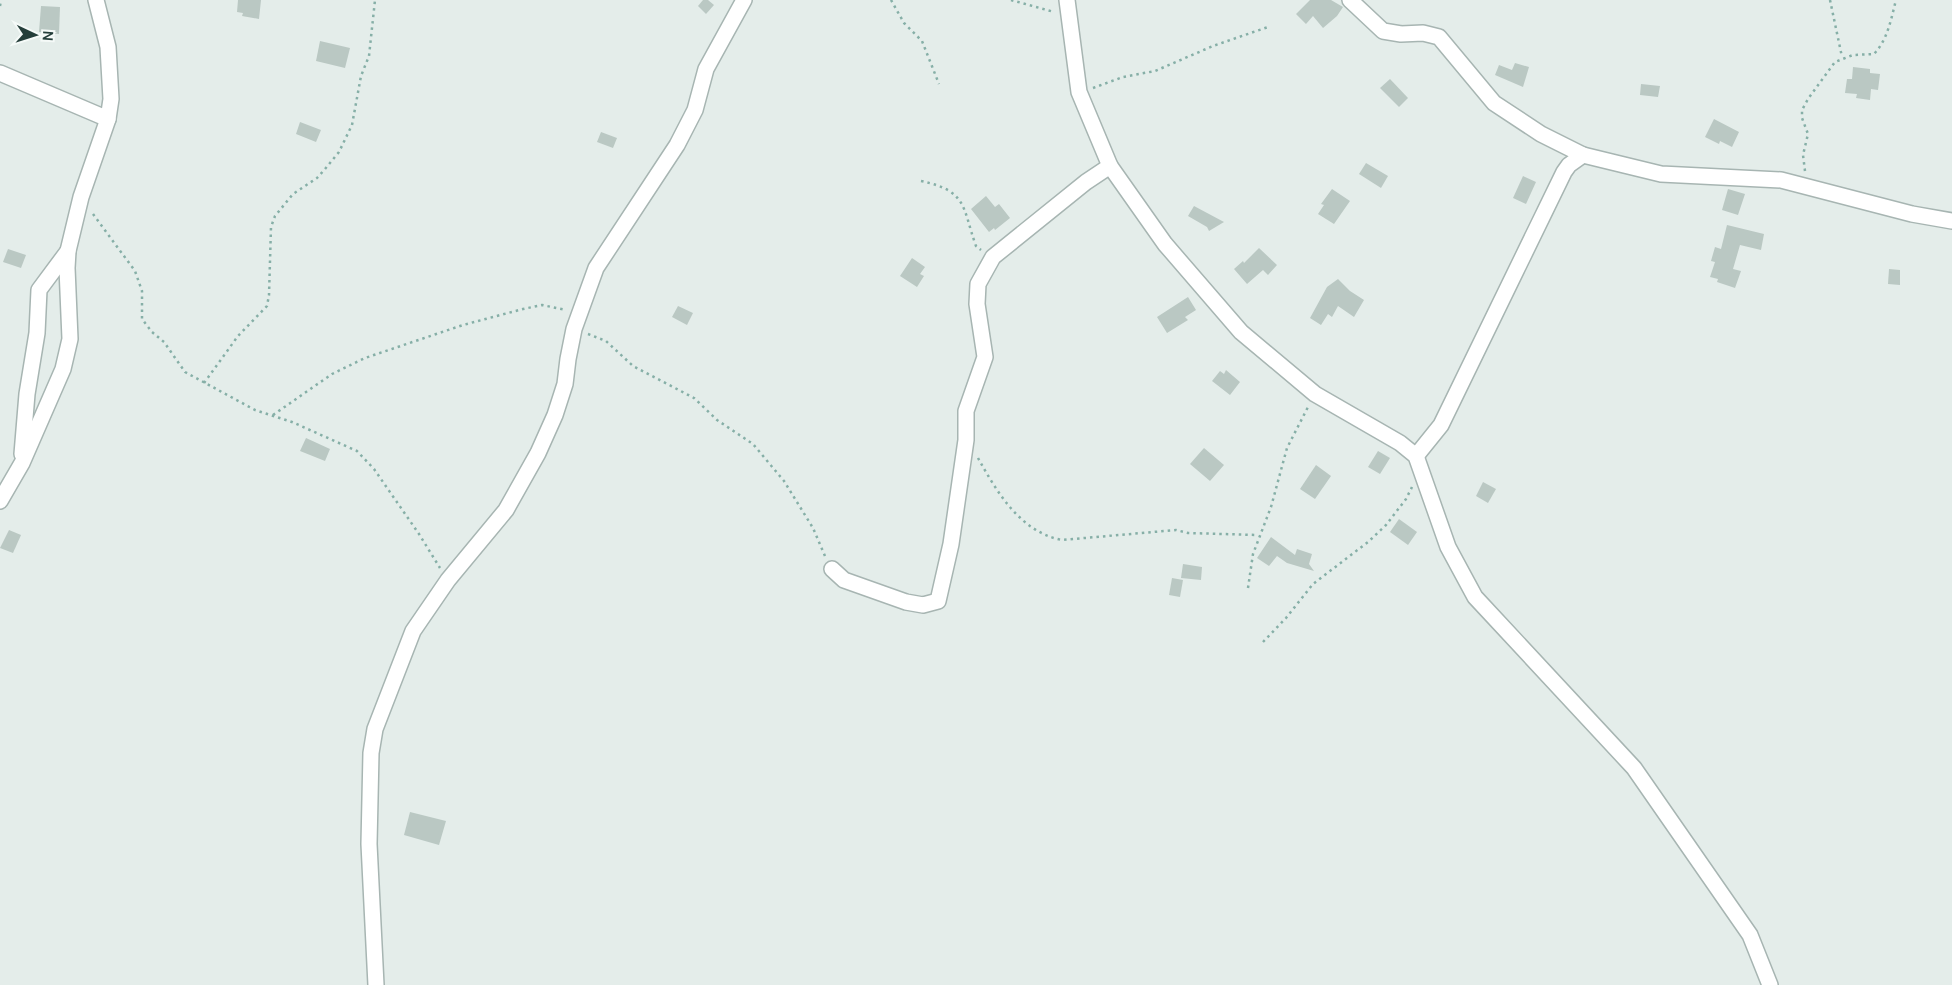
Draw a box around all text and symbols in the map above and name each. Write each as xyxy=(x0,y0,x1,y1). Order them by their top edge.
north arrow xyxy=(10,10,60,60)
text: N xyxy=(39,30,58,42)

